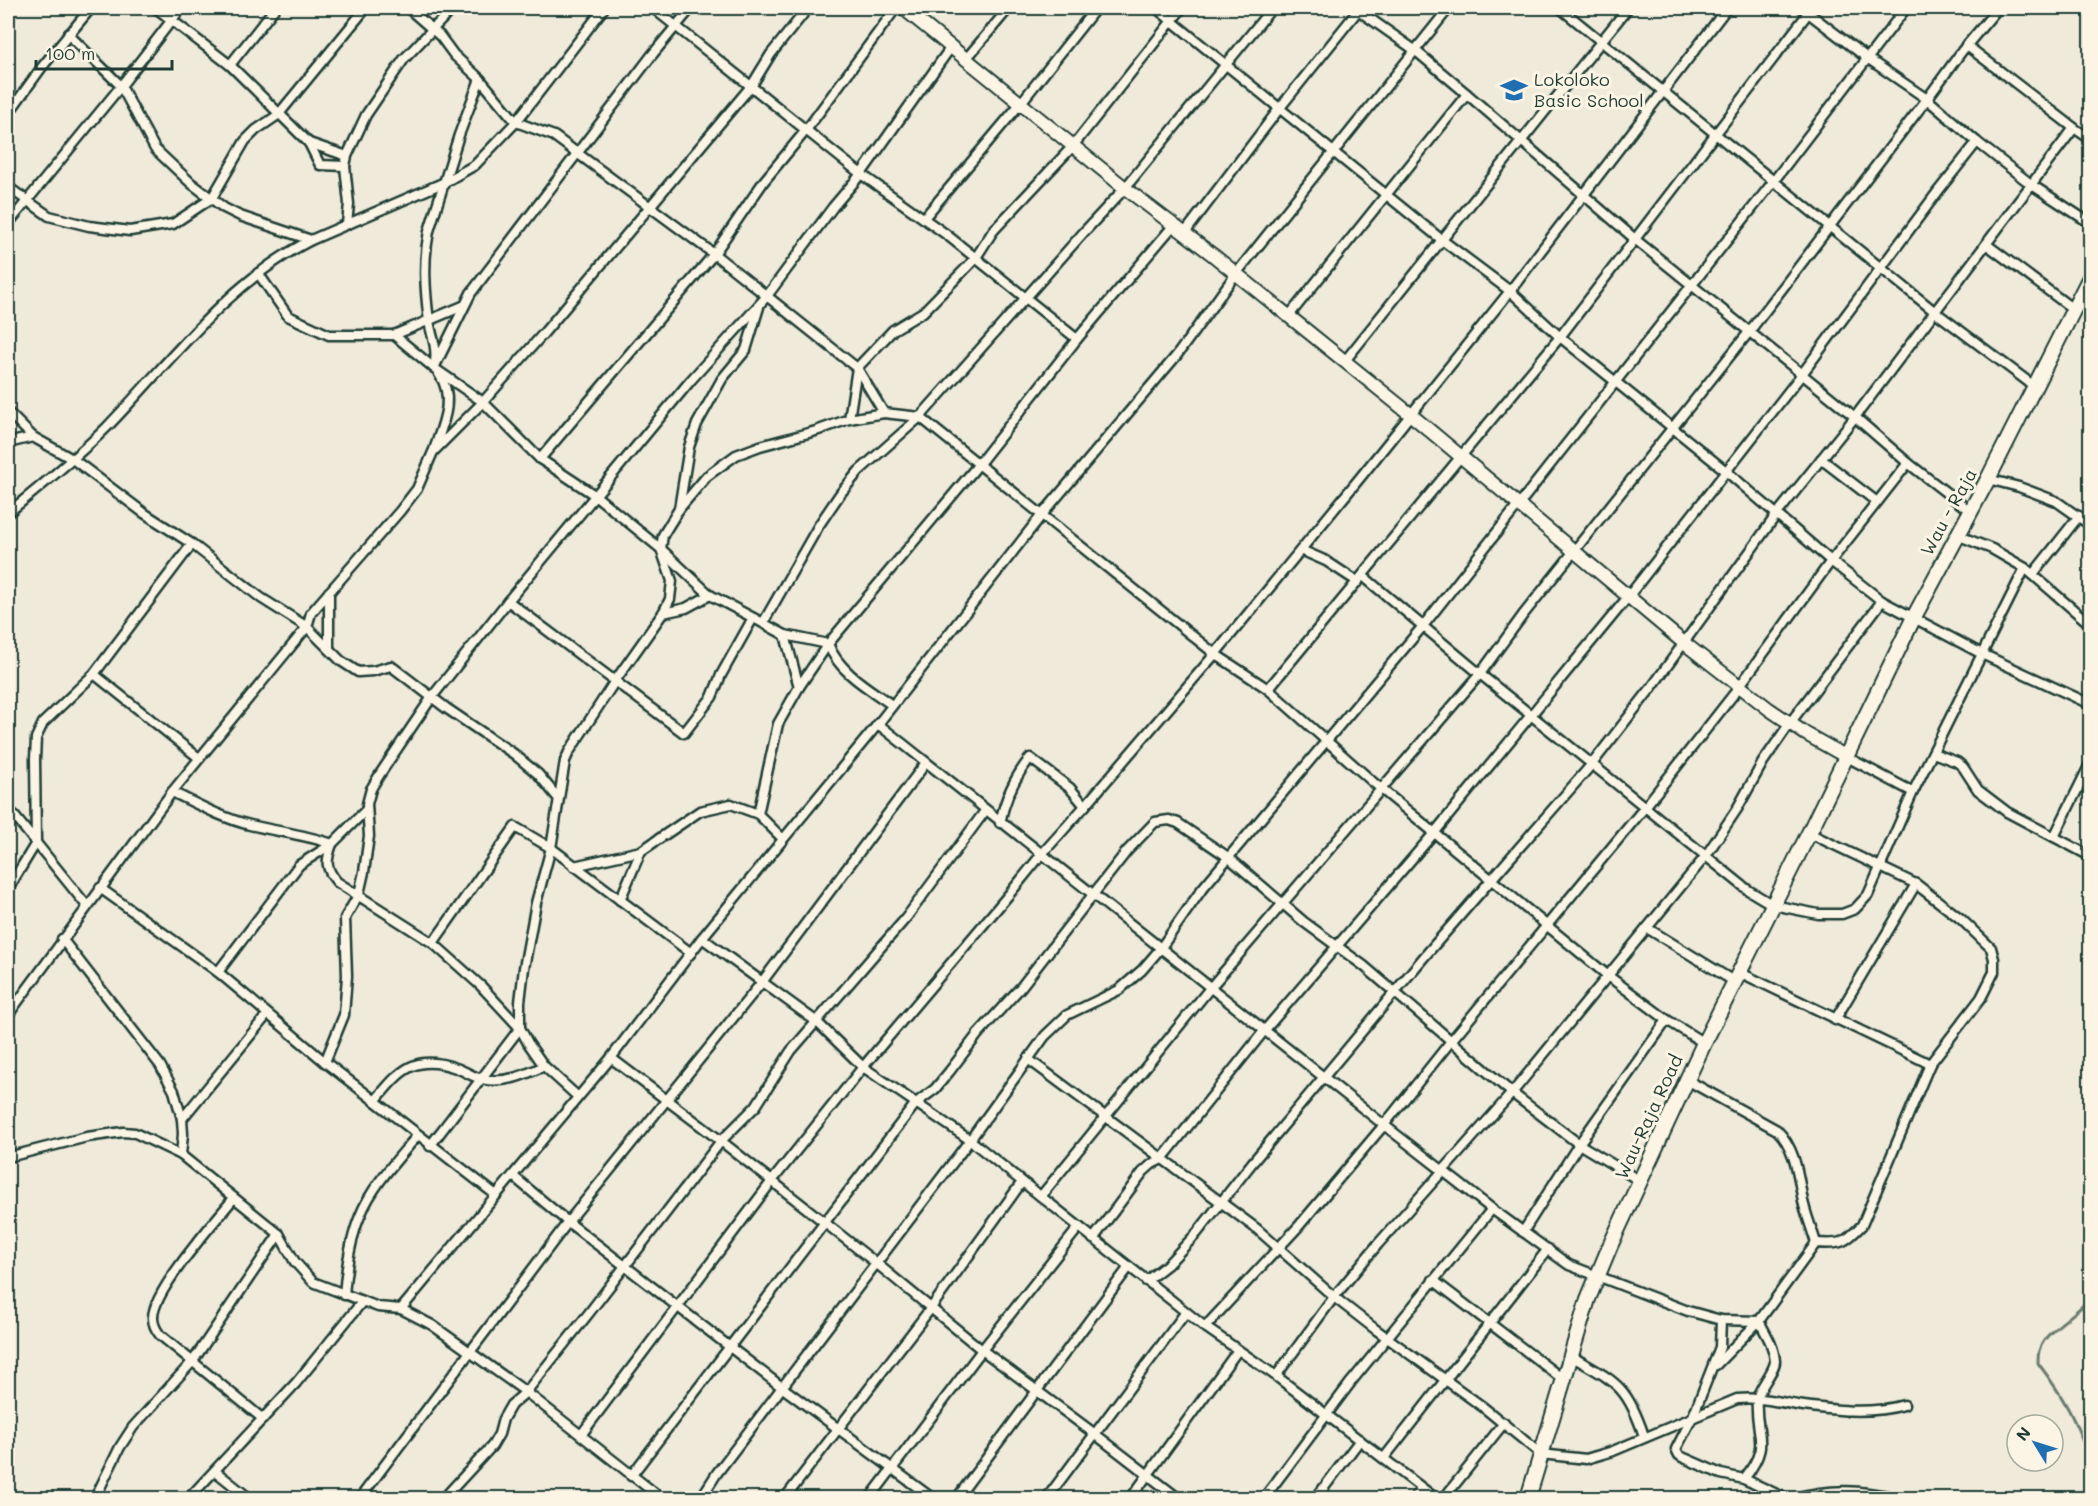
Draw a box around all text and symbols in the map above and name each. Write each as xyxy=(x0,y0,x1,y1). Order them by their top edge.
scale bar xyxy=(36,33,172,71)
text: 100 m xyxy=(45,41,95,65)
place label: Lokoloko Basic School xyxy=(1534,67,1644,112)
school or university icon: Lokoloko Basic School xyxy=(1499,75,1529,105)
street label: Wau - Raja xyxy=(1914,464,1982,559)
street label: Wau-Raja Road xyxy=(1609,1050,1688,1183)
north arrow xyxy=(2005,1413,2065,1473)
text: N xyxy=(2011,1422,2035,1445)

